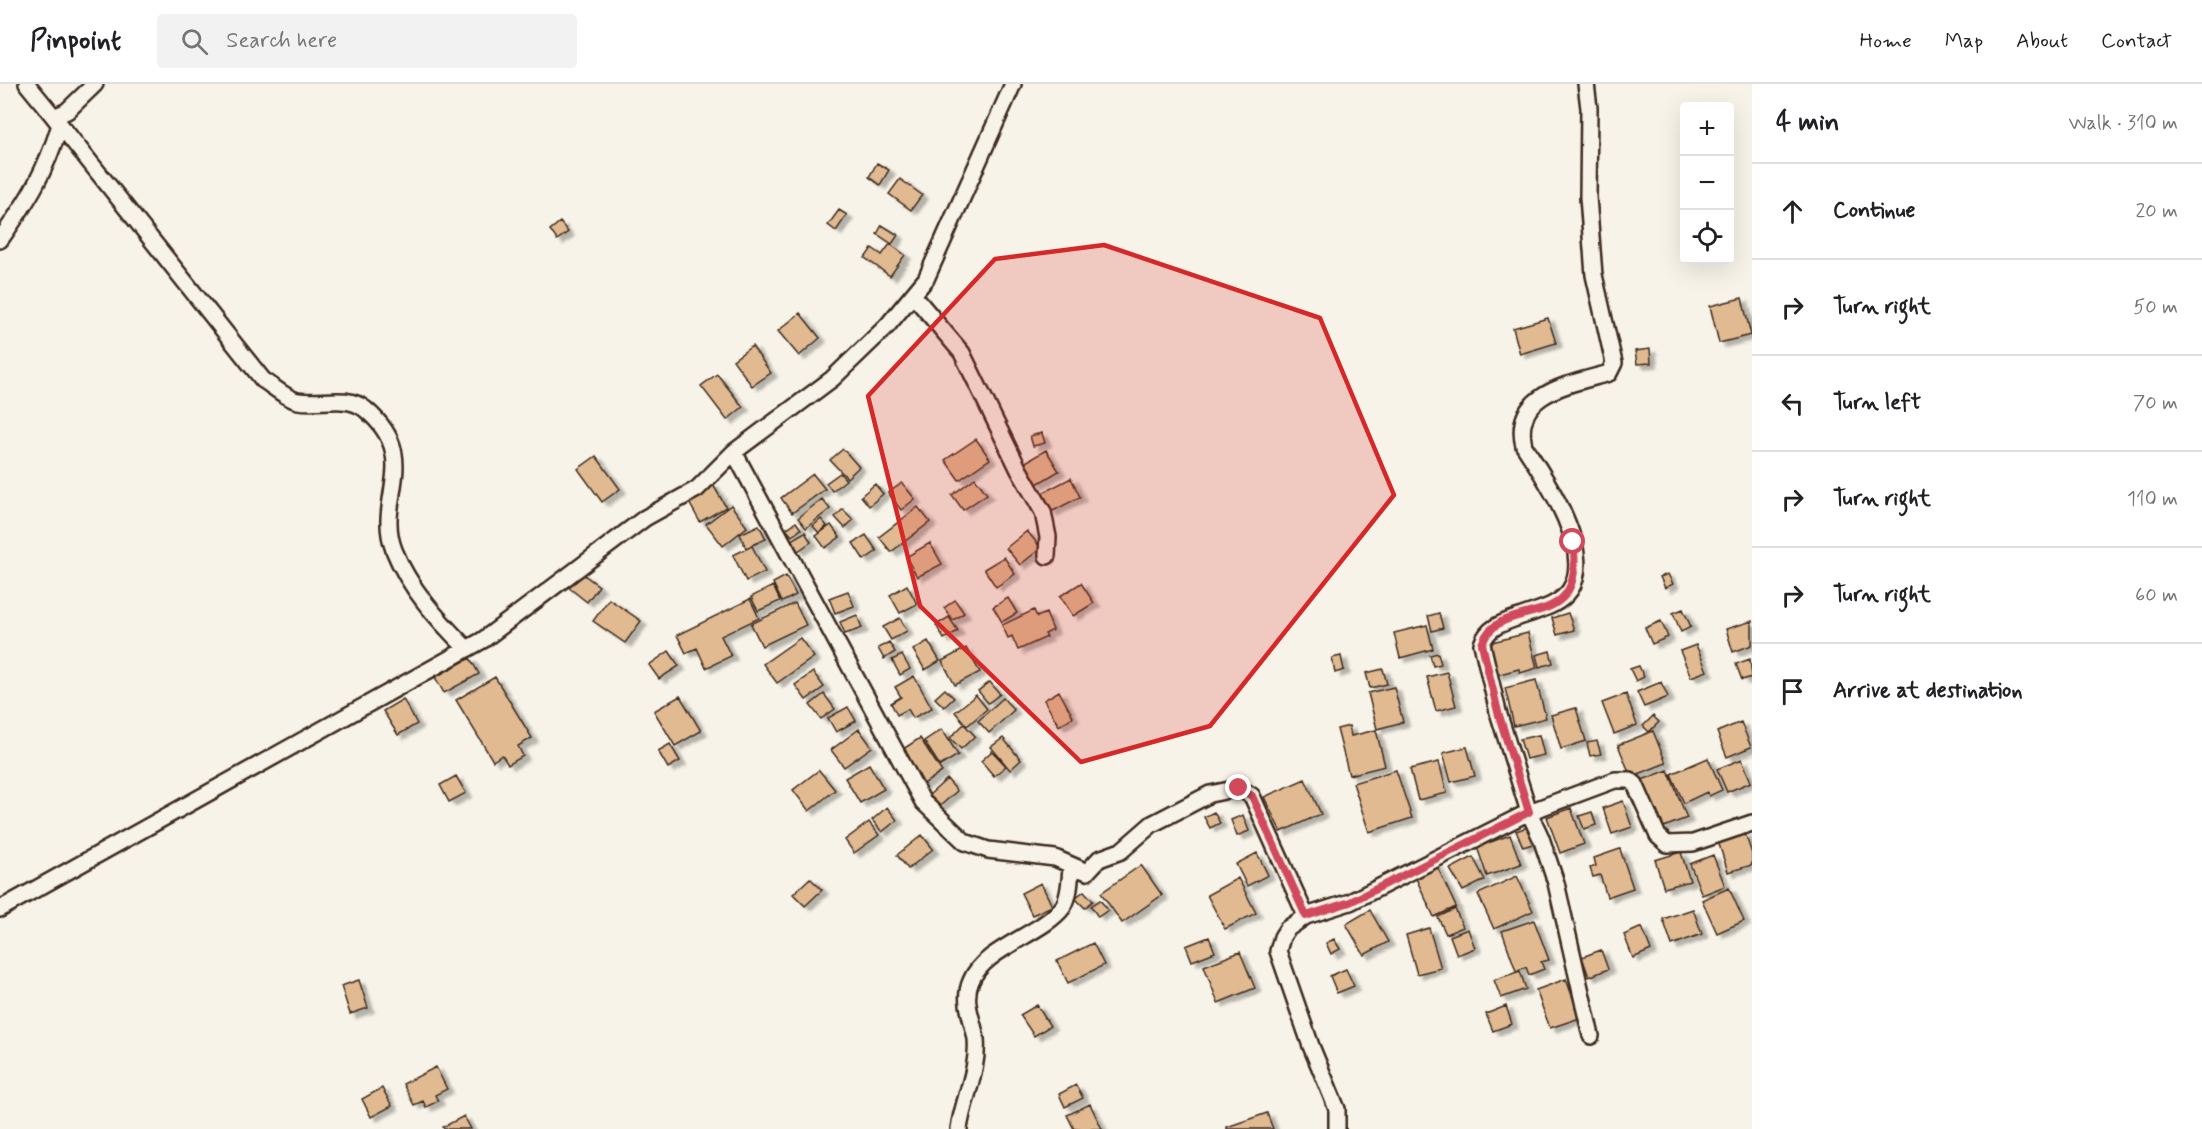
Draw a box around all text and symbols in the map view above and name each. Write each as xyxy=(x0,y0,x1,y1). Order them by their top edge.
search box xyxy=(157,14,577,68)
text: Pinpoint xyxy=(30,23,121,60)
icon: search xyxy=(178,25,211,58)
text: Search here xyxy=(226,27,337,55)
text: Home xyxy=(1860,27,1912,55)
text: Map xyxy=(1945,27,1983,55)
text: About xyxy=(2016,27,2068,55)
text: Contact xyxy=(2101,27,2172,55)
map controls xyxy=(1680,102,1734,264)
button: + xyxy=(1680,102,1734,156)
text: 4 min xyxy=(1776,106,1839,140)
text: Walk · 310 m xyxy=(2068,110,2178,137)
button: − xyxy=(1680,156,1734,210)
icon: ahead xyxy=(1776,195,1809,228)
text: Continue xyxy=(1833,197,1915,225)
text: 20 m xyxy=(2135,198,2178,225)
button: locate xyxy=(1680,210,1734,264)
icon: right xyxy=(1776,291,1809,324)
text: Turn right xyxy=(1833,293,1931,321)
text: 50 m xyxy=(2133,294,2178,321)
icon: left xyxy=(1776,387,1809,420)
text: Turn left xyxy=(1833,389,1921,417)
text: 70 m xyxy=(2133,390,2178,417)
icon: right xyxy=(1776,483,1809,516)
text: Turn right xyxy=(1833,485,1931,513)
text: 110 m xyxy=(2127,486,2178,513)
route start xyxy=(1559,528,1585,554)
icon: right xyxy=(1776,579,1809,612)
text: Turn right xyxy=(1833,581,1931,609)
text: 60 m xyxy=(2135,582,2178,609)
icon: arrive xyxy=(1776,675,1809,708)
text: Arrive at destination xyxy=(1833,677,2023,705)
route end xyxy=(1225,774,1251,800)

